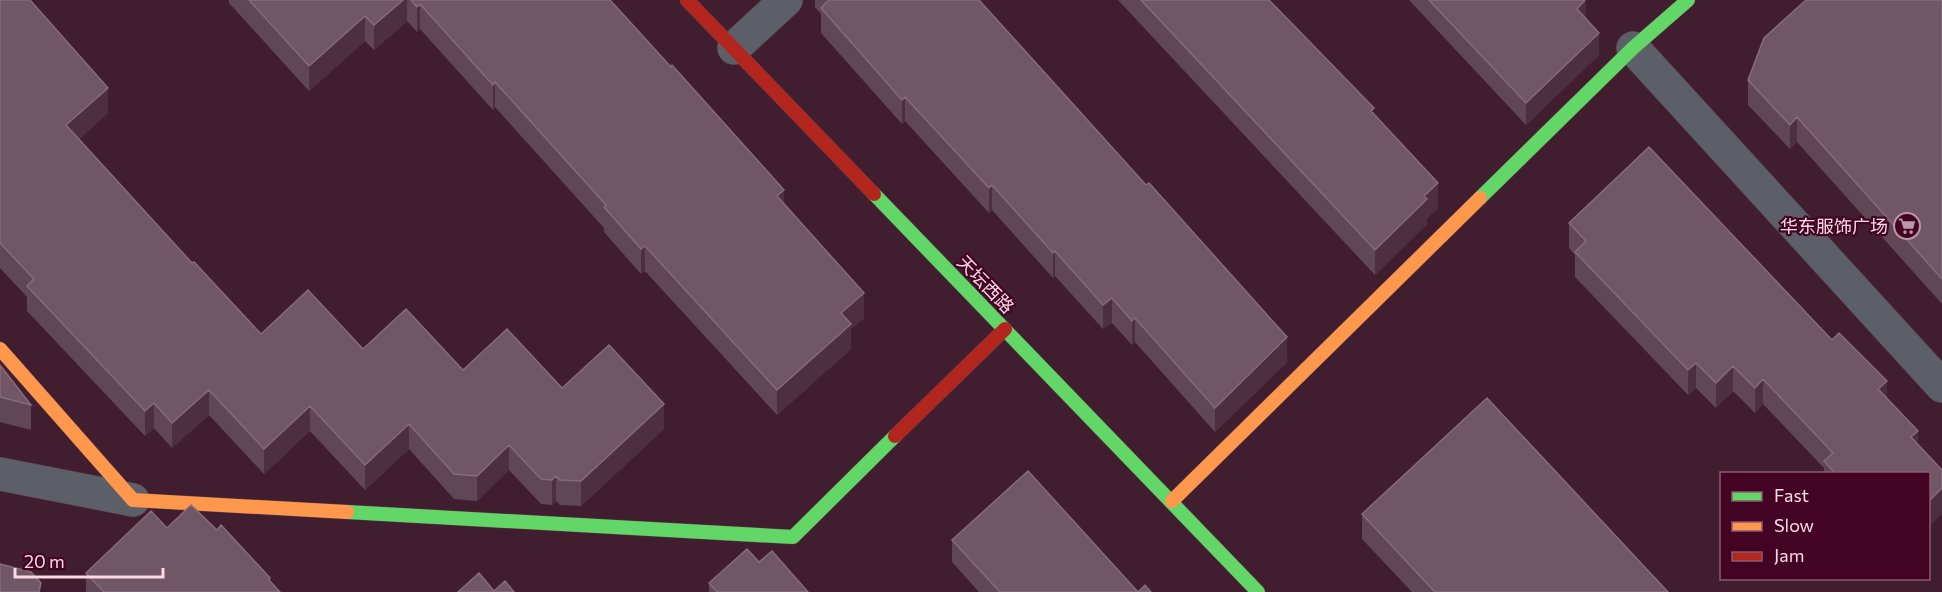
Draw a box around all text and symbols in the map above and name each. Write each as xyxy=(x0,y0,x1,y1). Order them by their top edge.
supermarket icon: 华东服饰广场 xyxy=(1892,211,1922,241)
place label: 华东服饰广场 xyxy=(1780,215,1888,237)
street label: 天坛西路 xyxy=(953,250,1019,318)
legend xyxy=(1720,472,1930,580)
text: Fast xyxy=(1774,484,1809,506)
text: Slow xyxy=(1774,514,1814,536)
scale bar xyxy=(15,541,164,579)
text: Jam xyxy=(1774,544,1804,566)
text: 20 m xyxy=(24,550,65,572)

